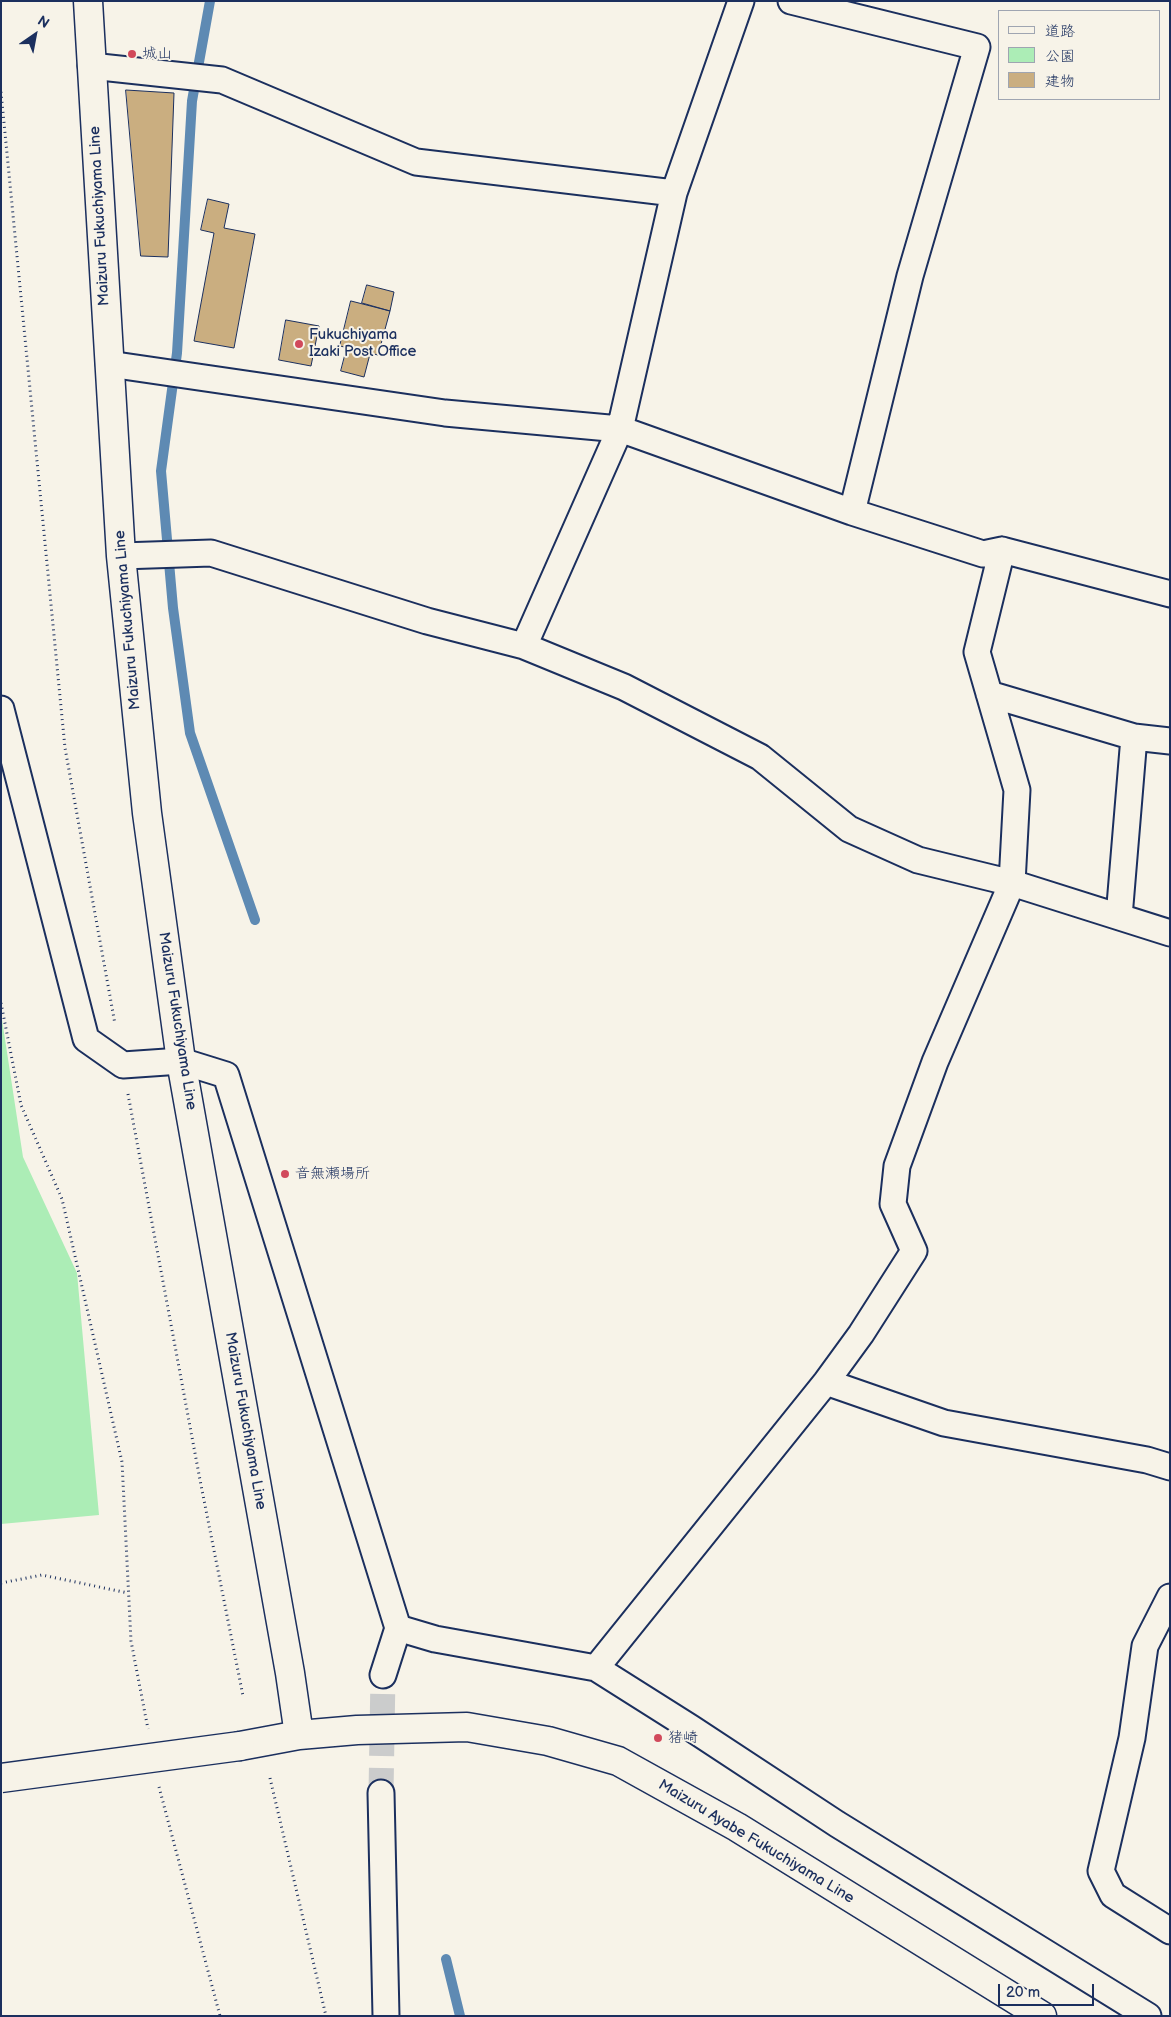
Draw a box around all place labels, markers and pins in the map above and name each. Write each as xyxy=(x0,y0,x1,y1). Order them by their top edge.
place label: 城山 xyxy=(142,45,172,63)
marker: 城山 xyxy=(126,48,138,60)
place label: Fukuchiyama Izaki Post Office xyxy=(309,326,416,361)
marker: Fukuchiyama Izaki Post Office xyxy=(293,338,305,350)
place label: 音無瀬場所 xyxy=(295,1165,370,1183)
marker: 音無瀬場所 xyxy=(279,1168,291,1180)
place label: 猪崎 xyxy=(668,1729,698,1747)
marker: 猪崎 xyxy=(652,1732,664,1744)

